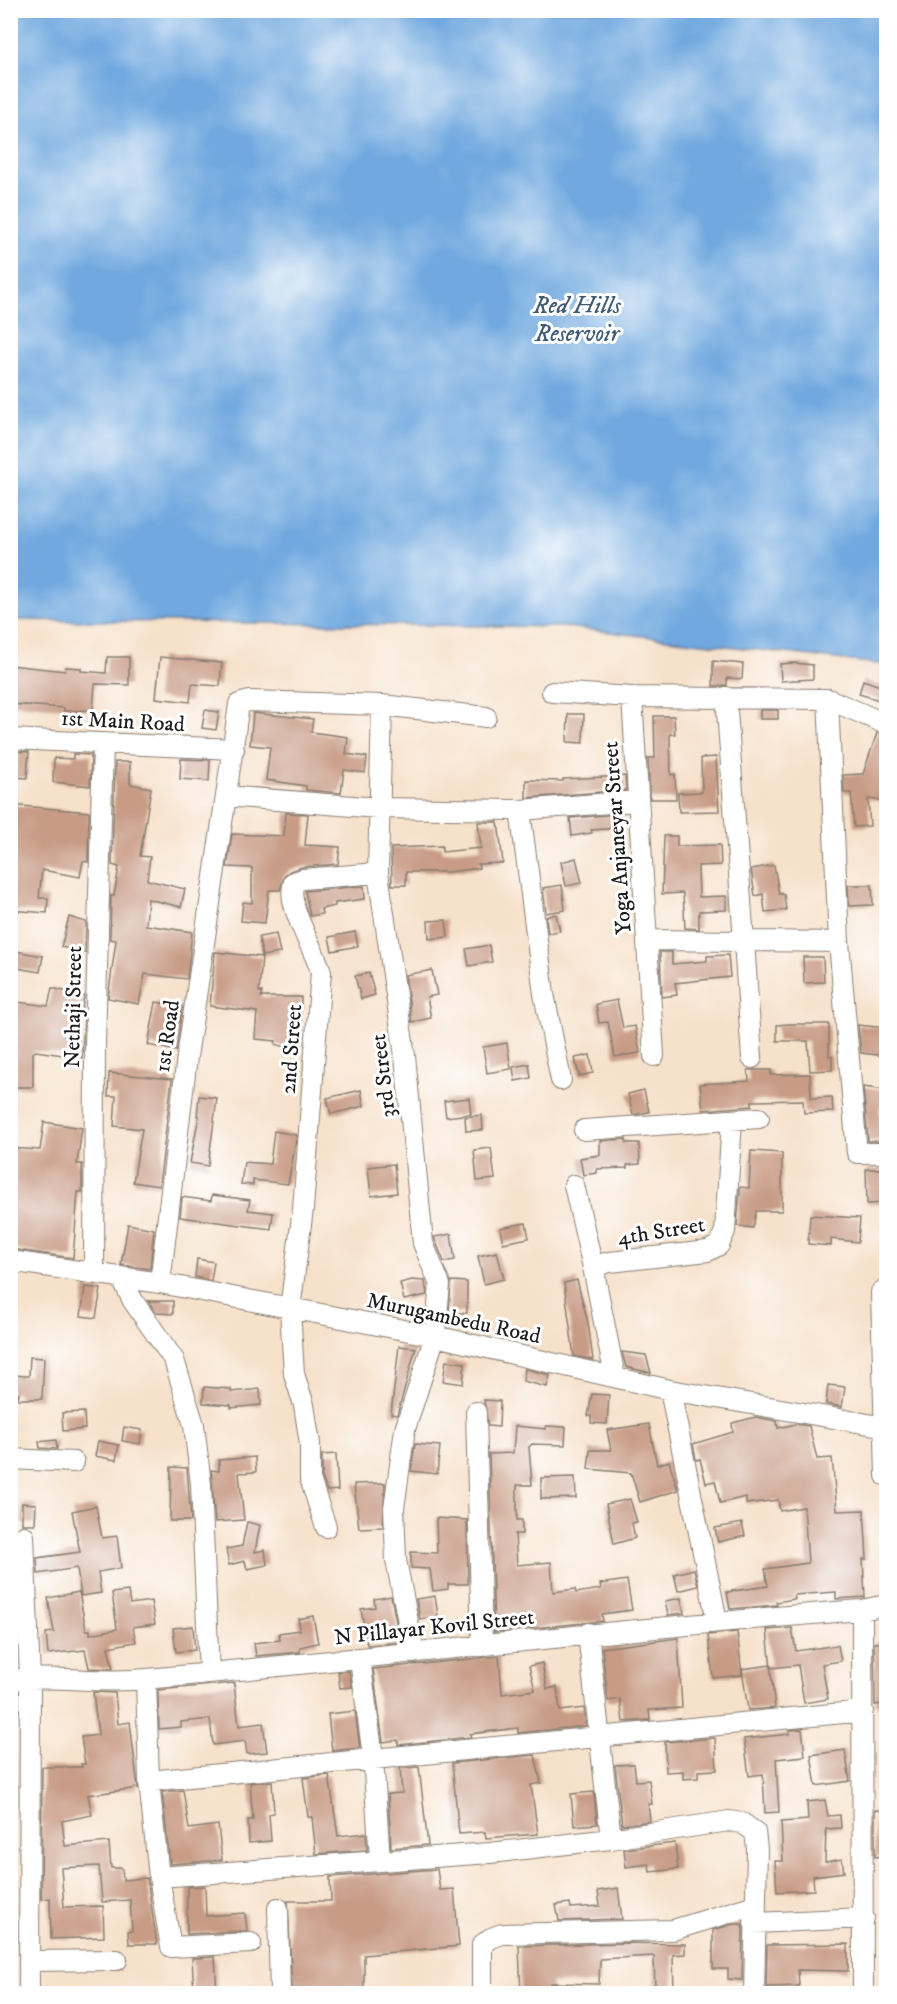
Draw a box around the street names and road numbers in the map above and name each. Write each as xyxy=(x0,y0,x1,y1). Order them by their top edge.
street label: 1st Main Road xyxy=(60,705,186,738)
street label: Yoga Anjaneyar Street xyxy=(597,741,638,935)
street label: Nethaji Street xyxy=(59,946,88,1068)
street label: 1st Road xyxy=(149,998,186,1074)
street label: 2nd Street xyxy=(275,1003,308,1095)
street label: 3rd Street xyxy=(365,1032,402,1119)
street label: 4th Street xyxy=(616,1211,707,1252)
street label: Murugambedu Road xyxy=(364,1287,543,1350)
street label: N Pillayar Kovil Street xyxy=(333,1604,536,1651)

